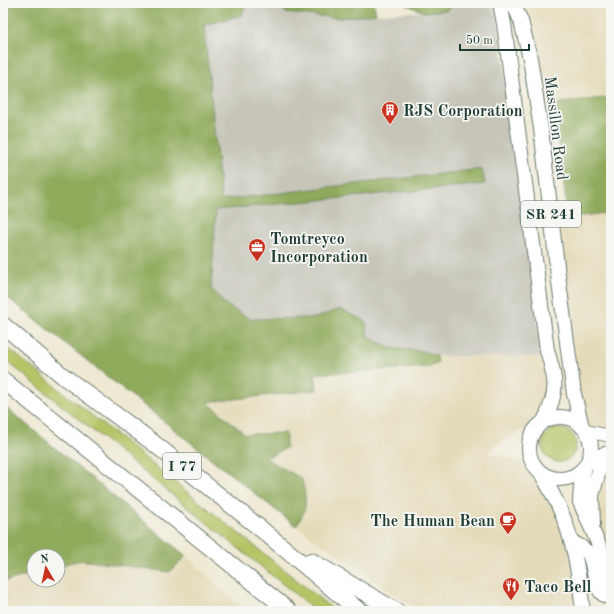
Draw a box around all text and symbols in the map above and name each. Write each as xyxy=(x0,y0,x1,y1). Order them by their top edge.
scale bar xyxy=(460,26,529,52)
text: 50 m xyxy=(466,34,493,47)
street label: Massillon Road xyxy=(541,75,569,181)
building icon: RJS Corporation xyxy=(380,100,400,125)
place label: RJS Corporation xyxy=(403,104,523,120)
road number: SR 241 xyxy=(521,201,581,227)
place label: Tomtreyco Incorporation xyxy=(270,232,368,266)
office icon: Tomtreyco Incorporation xyxy=(247,237,267,262)
road number: I 77 xyxy=(163,453,201,479)
cafe icon: The Human Bean xyxy=(498,510,518,535)
place label: The Human Bean xyxy=(370,514,495,530)
north arrow xyxy=(26,548,66,588)
text: N xyxy=(40,553,50,566)
restaurant icon: Taco Bell xyxy=(501,576,521,601)
place label: Taco Bell xyxy=(524,580,592,596)

